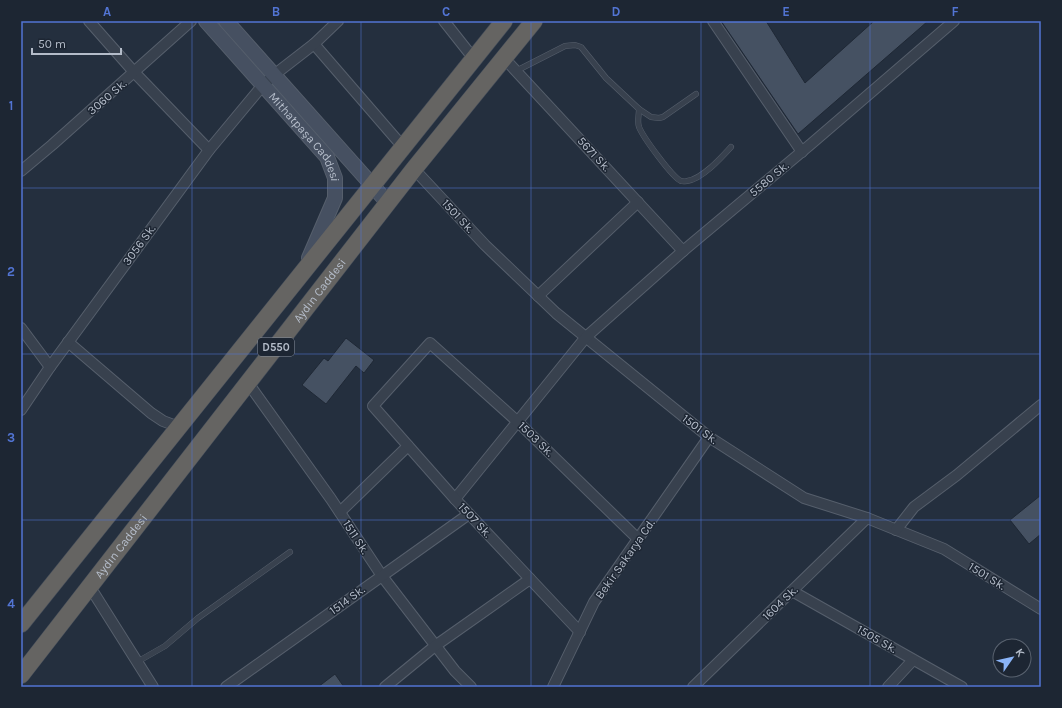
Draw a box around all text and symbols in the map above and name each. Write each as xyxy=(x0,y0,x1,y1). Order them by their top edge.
text: A xyxy=(103,4,111,19)
text: B xyxy=(272,4,280,19)
text: C xyxy=(442,4,450,19)
text: D xyxy=(612,4,621,19)
text: E xyxy=(782,4,790,19)
text: F xyxy=(951,4,959,19)
scale bar xyxy=(32,30,121,56)
text: 50 m xyxy=(38,37,66,51)
street label: 3060 Sk. xyxy=(85,76,129,118)
street label: Mithatpaşa Caddesi xyxy=(266,89,342,182)
text: 1 xyxy=(9,98,13,113)
street label: 5671 Sk. xyxy=(574,134,614,174)
street label: 5580 Sk. xyxy=(746,159,792,199)
street label: 1501 Sk. xyxy=(439,196,477,236)
street label: 3056 Sk. xyxy=(120,222,158,268)
street label: Aydın Caddesi xyxy=(291,256,349,325)
text: 2 xyxy=(7,264,15,279)
road number: D550 xyxy=(258,338,294,356)
street label: 1501 Sk. xyxy=(679,411,721,447)
street label: 1503 Sk. xyxy=(515,419,557,459)
text: 3 xyxy=(7,430,15,445)
street label: 1507 Sk. xyxy=(455,500,495,540)
street label: Aydın Caddesi xyxy=(92,511,150,581)
street label: Bekir Sakarya Cd. xyxy=(592,516,658,602)
street label: 1511 Sk. xyxy=(340,517,372,557)
street label: 1501 Sk. xyxy=(966,559,1008,593)
street label: 1514 Sk. xyxy=(327,582,367,618)
street label: 1604 Sk. xyxy=(759,583,801,623)
text: 4 xyxy=(7,596,15,611)
street label: 1505 Sk. xyxy=(855,622,899,656)
north arrow xyxy=(992,638,1032,678)
text: K xyxy=(1012,646,1028,660)

